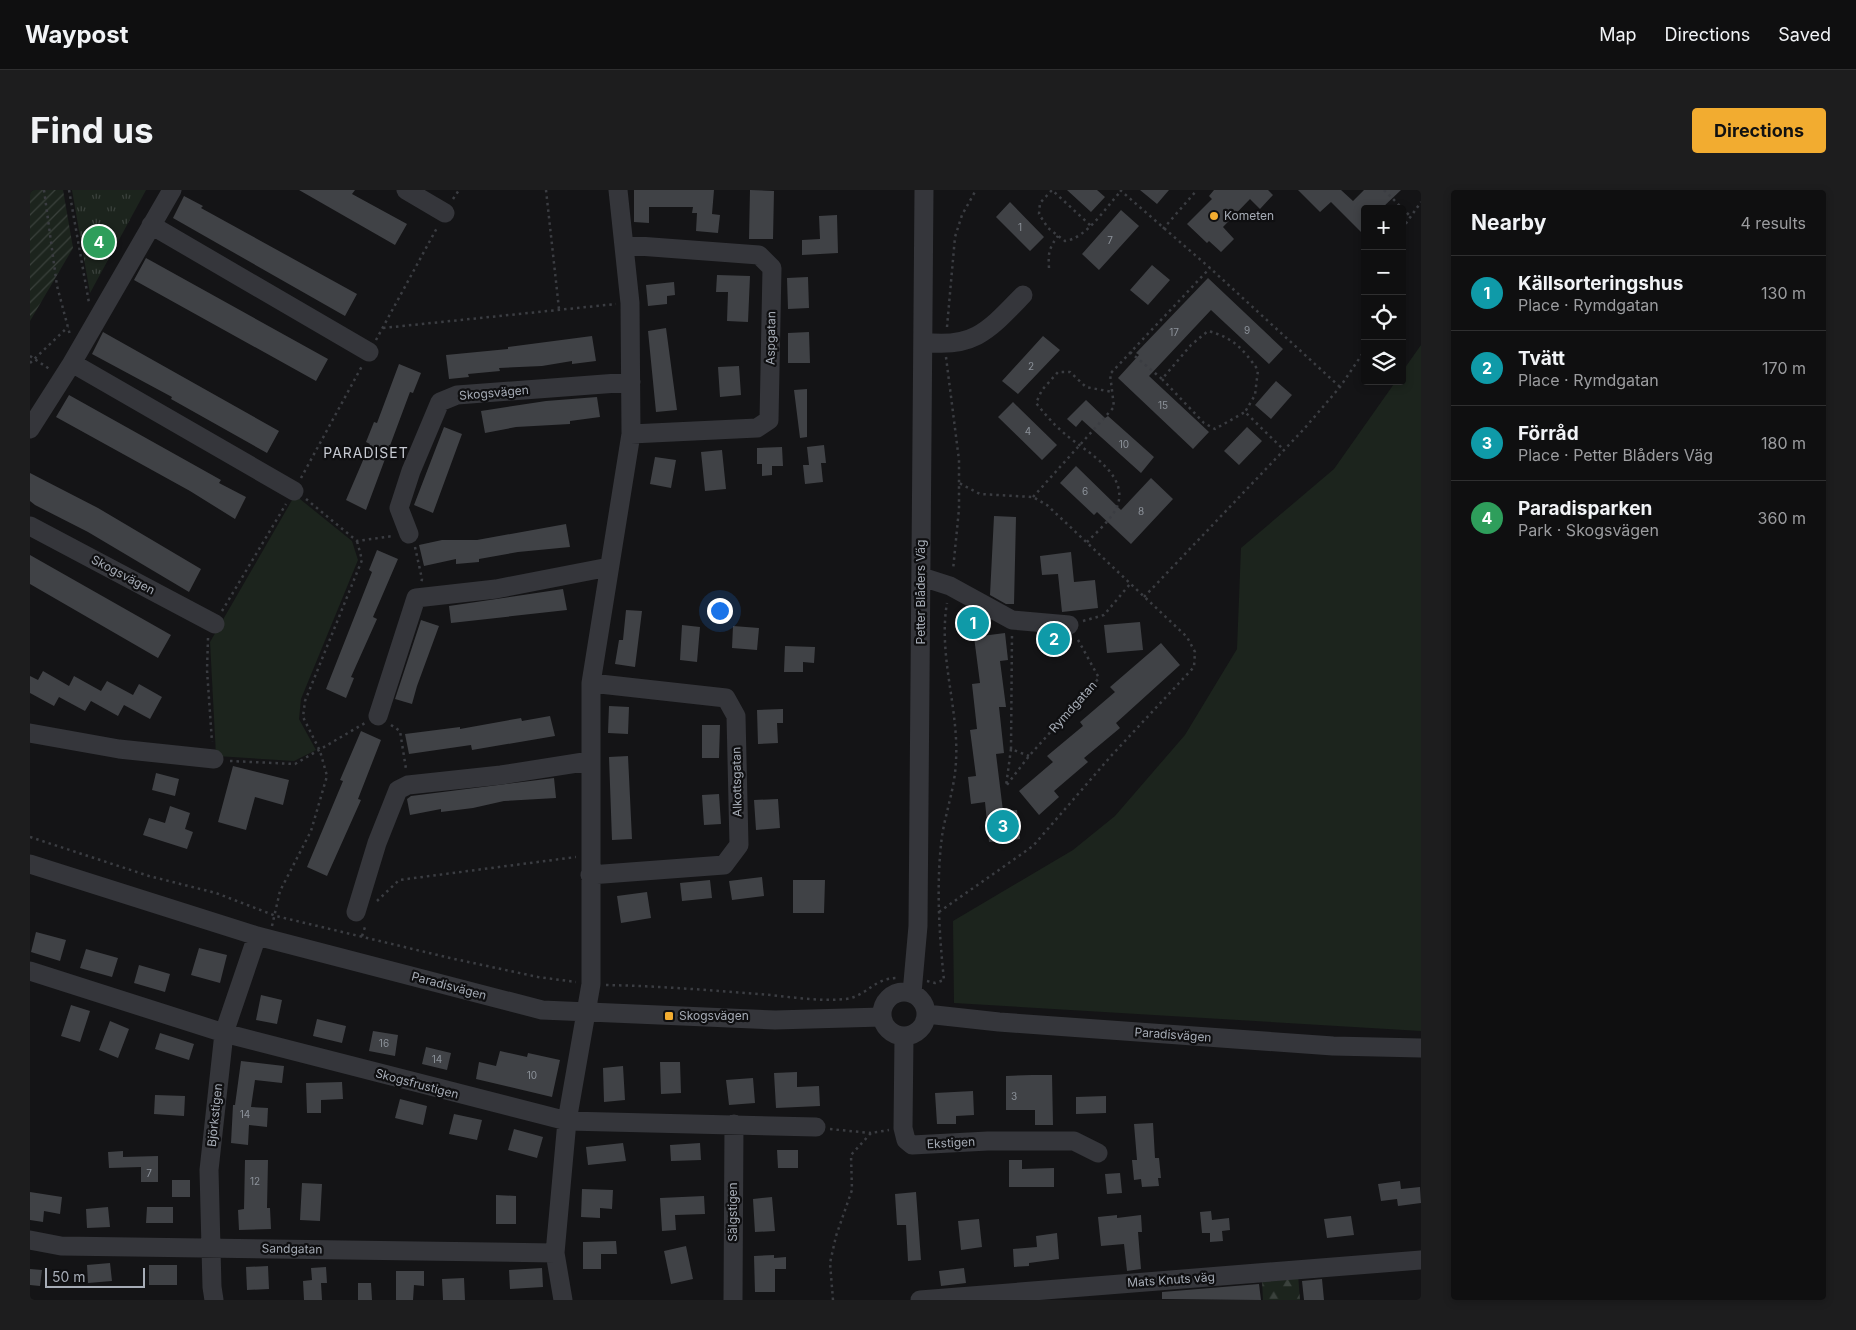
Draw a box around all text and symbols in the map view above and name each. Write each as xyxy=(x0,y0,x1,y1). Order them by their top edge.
text: Waypost xyxy=(25,20,129,49)
text: Map xyxy=(1599,24,1637,45)
text: Directions xyxy=(1665,24,1750,45)
text: Saved xyxy=(1778,24,1831,45)
button: Directions xyxy=(1692,108,1826,153)
text: Find us xyxy=(30,109,154,151)
map controls xyxy=(1361,205,1406,385)
button: + xyxy=(1361,205,1406,250)
place label: Kometen xyxy=(1224,208,1274,223)
marker: Kometen xyxy=(1208,210,1220,222)
text: Nearby xyxy=(1471,210,1546,235)
text: 4 results xyxy=(1741,213,1806,233)
house number: 1 xyxy=(1018,221,1022,233)
pin: 4 xyxy=(83,223,115,261)
house number: 7 xyxy=(1107,234,1113,246)
button: − xyxy=(1361,250,1406,295)
text: Källsorteringshus xyxy=(1518,272,1683,295)
text: 1 xyxy=(1484,283,1490,303)
text: 130 m xyxy=(1761,283,1806,303)
button: locate xyxy=(1361,295,1406,340)
text: Place · Rymdgatan xyxy=(1518,295,1659,315)
street label: Aspgatan xyxy=(763,311,778,365)
house number: 9 xyxy=(1244,324,1250,336)
house number: 17 xyxy=(1169,326,1179,338)
button: layers xyxy=(1361,340,1406,385)
text: Tvätt xyxy=(1518,347,1565,370)
text: 2 xyxy=(1482,358,1492,378)
text: 170 m xyxy=(1762,358,1806,378)
house number: 2 xyxy=(1028,360,1034,372)
text: Place · Rymdgatan xyxy=(1518,370,1659,390)
street label: Skogsvägen xyxy=(459,382,529,403)
house number: 15 xyxy=(1158,399,1168,411)
text: Förråd xyxy=(1518,422,1579,445)
house number: 4 xyxy=(1025,425,1031,437)
text: 3 xyxy=(1482,433,1492,453)
text: 180 m xyxy=(1761,433,1806,453)
house number: 10 xyxy=(1119,438,1129,450)
district label: PARADISET xyxy=(323,444,409,461)
text: Place · Petter Blåders Väg xyxy=(1518,445,1713,465)
house number: 6 xyxy=(1082,485,1088,497)
text: Paradisparken xyxy=(1518,497,1652,520)
house number: 8 xyxy=(1138,505,1144,517)
text: 4 xyxy=(1482,508,1492,528)
text: 360 m xyxy=(1758,508,1806,528)
text: Park · Skogsvägen xyxy=(1518,520,1659,540)
street label: Petter Blåders Väg xyxy=(913,540,928,644)
street label: Skogsvägen xyxy=(89,552,158,598)
your location xyxy=(707,598,733,624)
pin: 1 xyxy=(957,604,989,642)
pin: 2 xyxy=(1038,620,1070,658)
street label: Rymdgatan xyxy=(1046,678,1100,736)
street label: Alkottsgatan xyxy=(728,747,745,817)
pin: 3 xyxy=(987,807,1019,845)
street label: Paradisvägen xyxy=(410,968,488,1003)
place label: Skogsvägen xyxy=(679,1008,749,1023)
marker: Skogsvägen xyxy=(663,1010,675,1022)
street label: Paradisvägen xyxy=(1134,1024,1212,1045)
house number: 16 xyxy=(379,1037,389,1049)
house number: 14 xyxy=(432,1053,442,1065)
street label: Skogsfrustigen xyxy=(374,1065,460,1102)
house number: 10 xyxy=(527,1069,537,1081)
street label: Björkstigen xyxy=(204,1082,225,1147)
house number: 3 xyxy=(1011,1090,1017,1102)
house number: 14 xyxy=(240,1108,250,1120)
street label: Ekstigen xyxy=(926,1134,976,1151)
house number: 7 xyxy=(146,1167,152,1179)
house number: 12 xyxy=(250,1175,260,1187)
street label: Sälgstigen xyxy=(725,1182,740,1242)
street label: Sandgatan xyxy=(261,1240,323,1257)
scale bar xyxy=(45,1265,145,1288)
text: 50 m xyxy=(52,1268,86,1285)
street label: Mats Knuts väg xyxy=(1127,1269,1215,1290)

